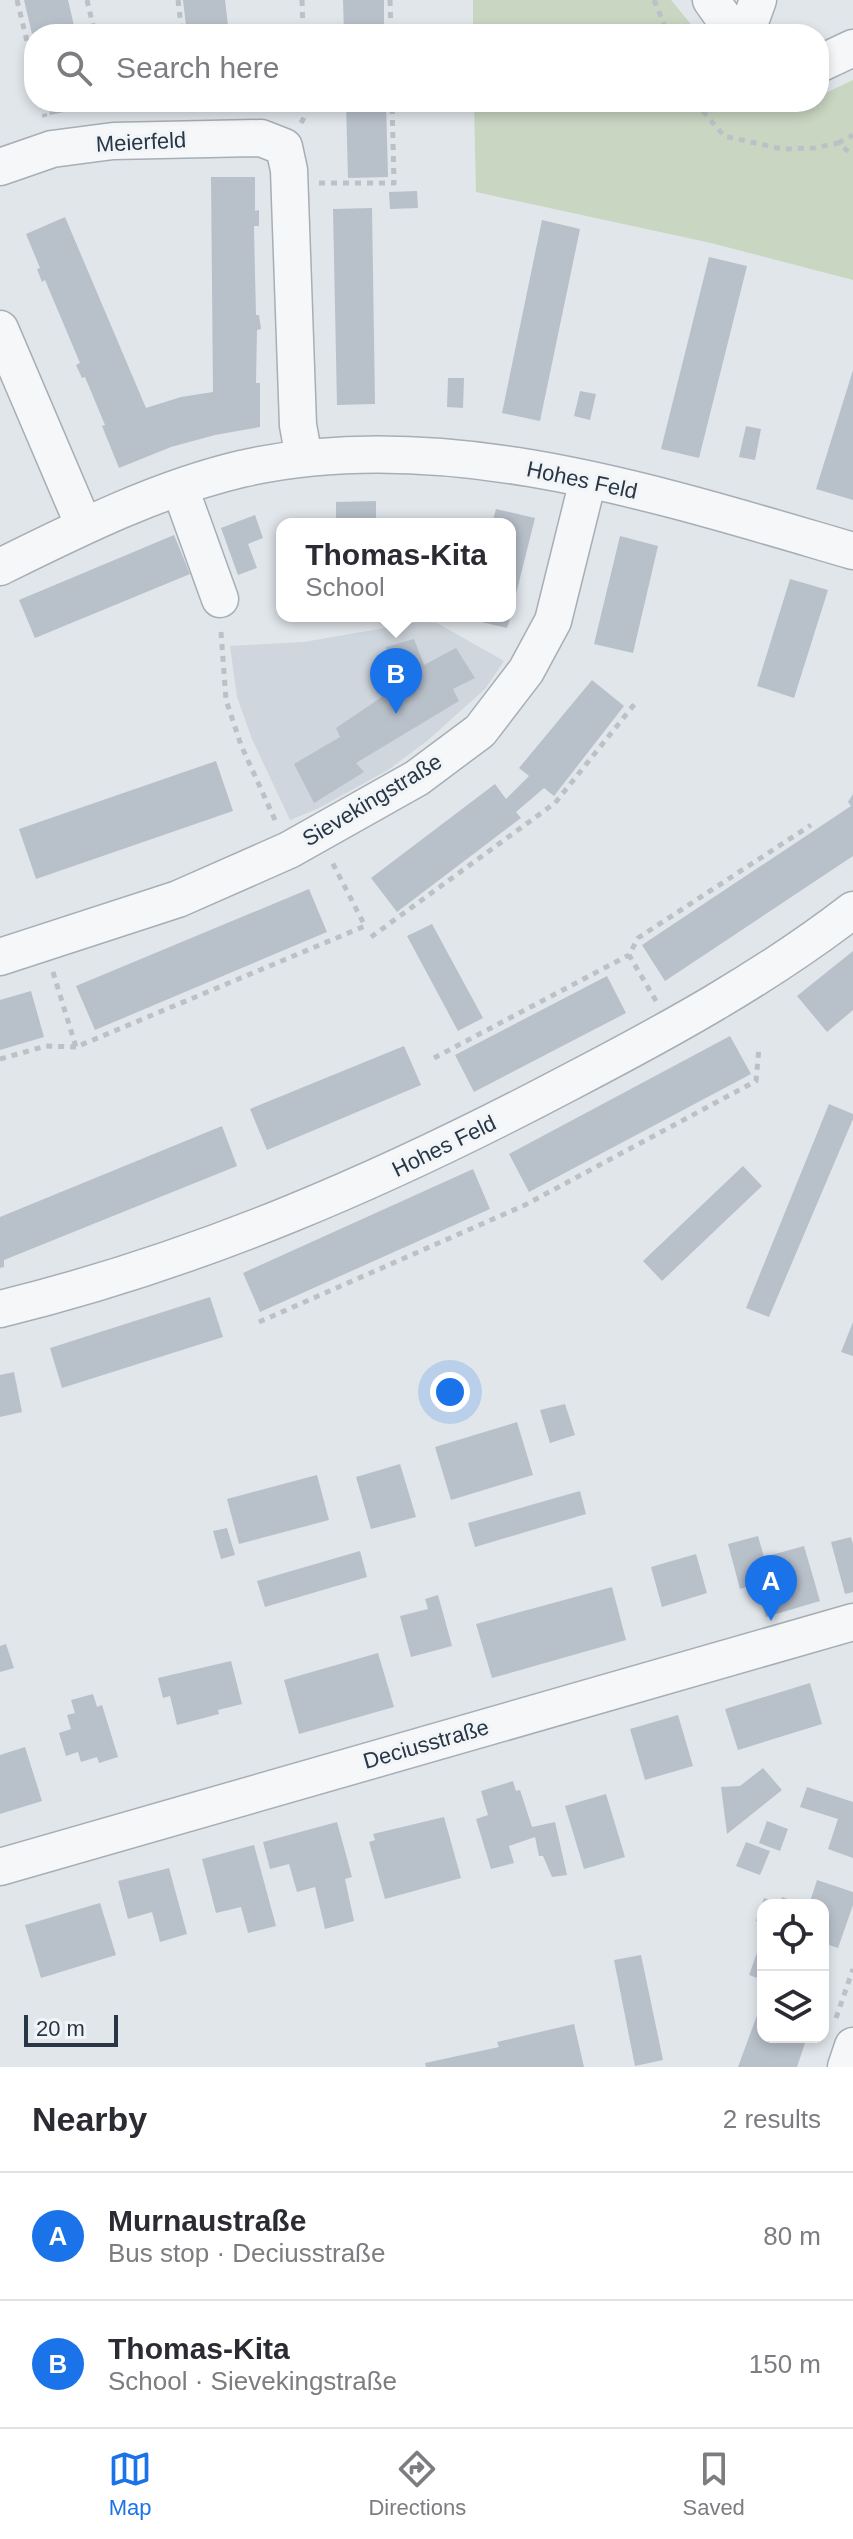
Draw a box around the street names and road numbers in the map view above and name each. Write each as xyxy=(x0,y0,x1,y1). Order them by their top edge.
street label: Meierfeld xyxy=(95,127,187,157)
street label: Hohes Feld xyxy=(524,456,640,504)
street label: Sievekingstraße xyxy=(298,749,446,851)
street label: Hohes Feld xyxy=(388,1110,500,1182)
street label: Deciusstraße xyxy=(360,1714,492,1774)

